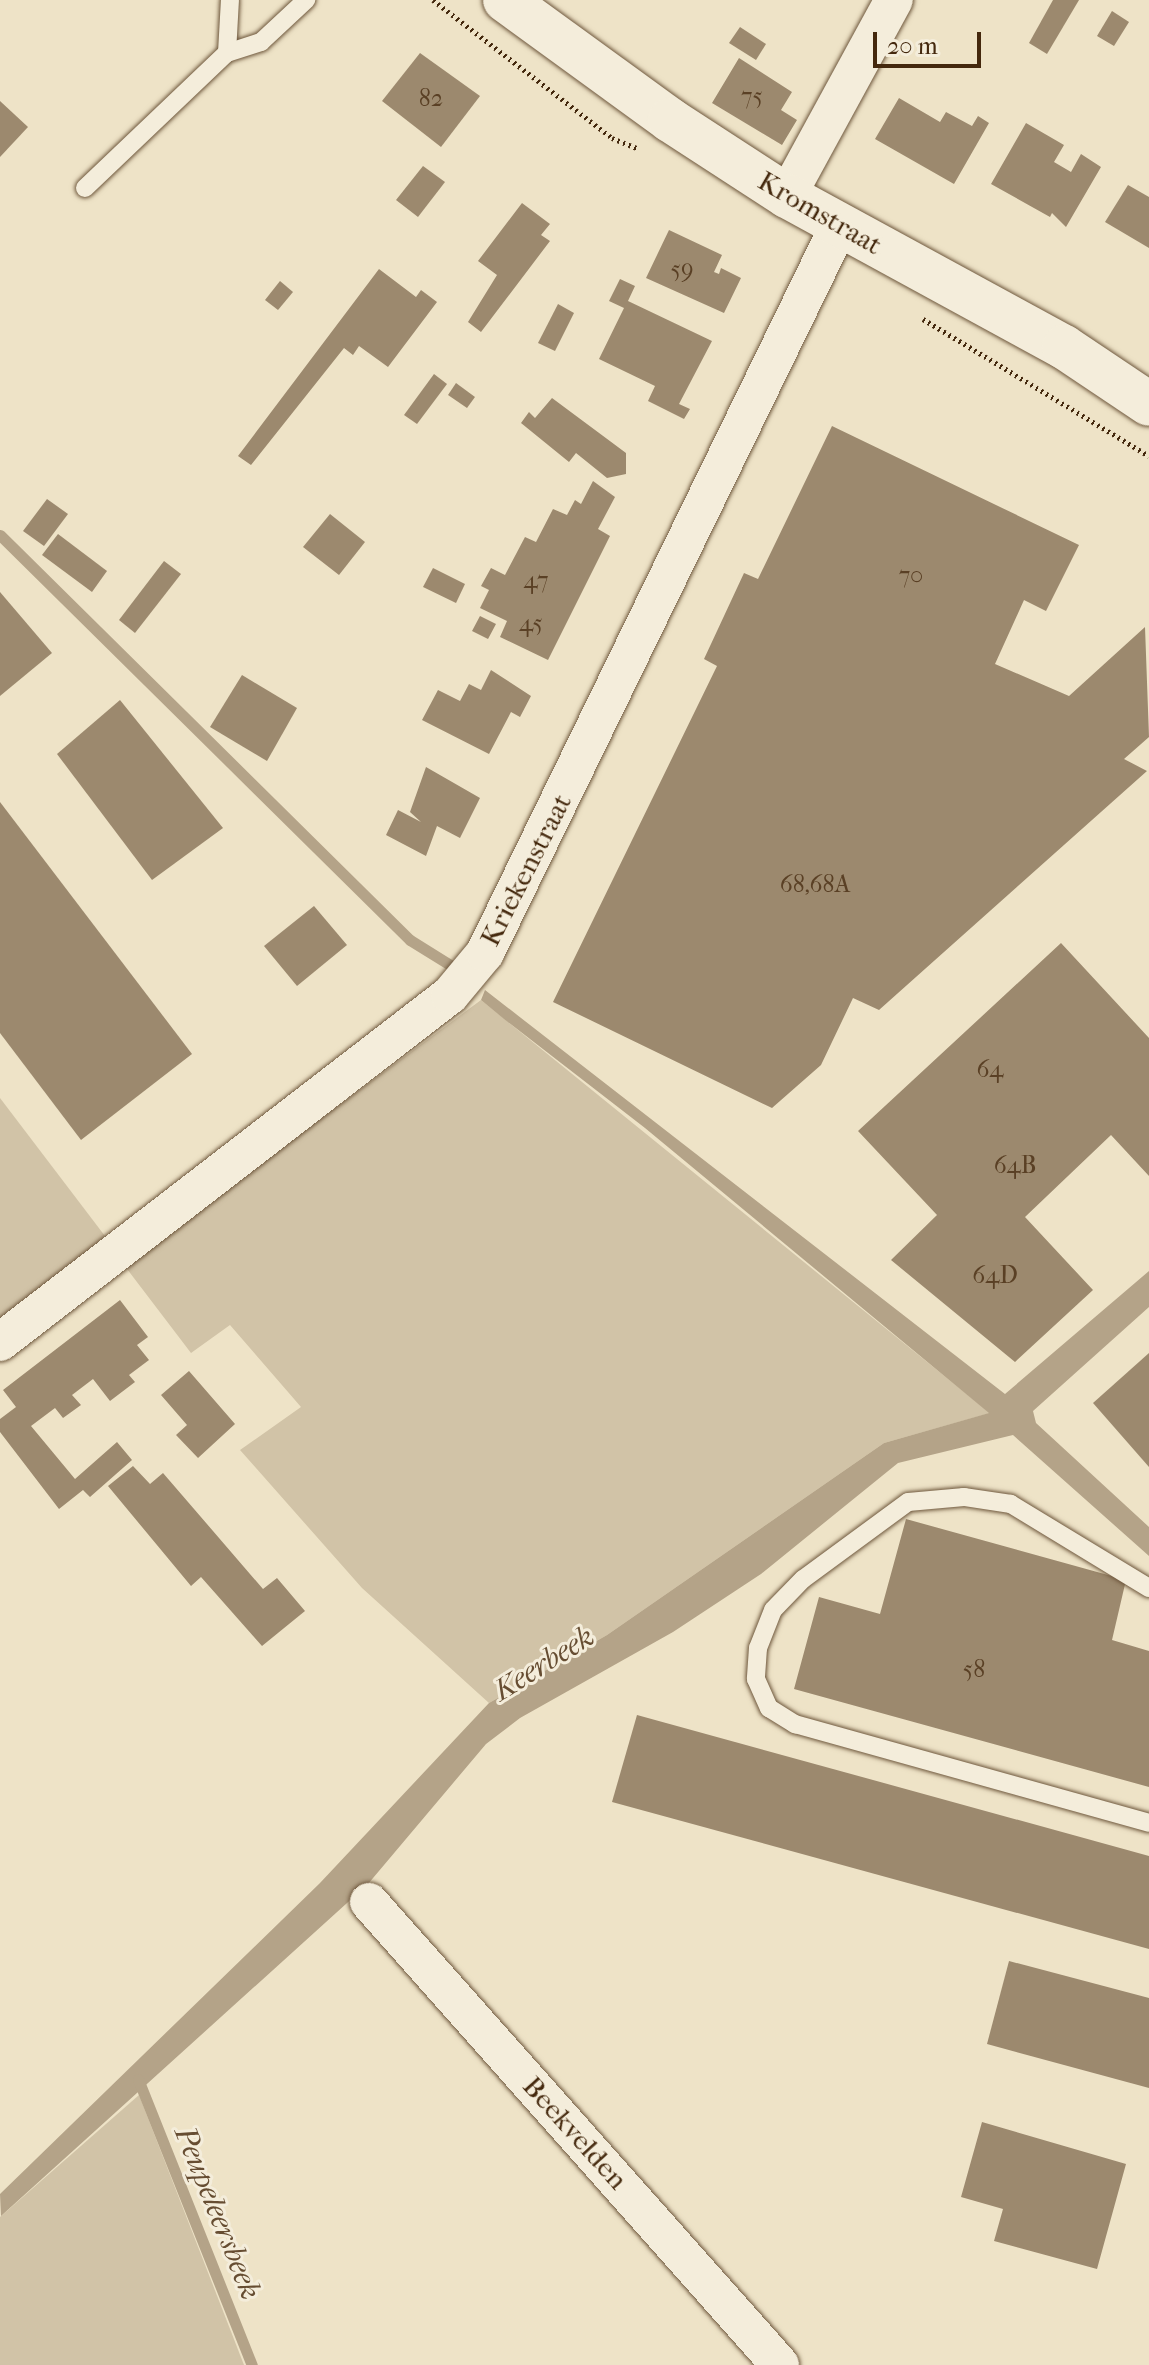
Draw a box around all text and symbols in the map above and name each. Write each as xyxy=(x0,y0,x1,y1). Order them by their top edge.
scale bar xyxy=(877,16,985,66)
text: 20 m xyxy=(887,32,938,60)
house number: 75 xyxy=(741,83,763,111)
house number: 82 xyxy=(419,85,443,113)
street label: Kromstraat xyxy=(752,164,888,262)
house number: 59 xyxy=(671,256,693,284)
house number: 70 xyxy=(899,562,923,590)
house number: 47 xyxy=(523,567,549,595)
house number: 45 xyxy=(519,610,543,638)
street label: Kriekenstraat xyxy=(473,788,579,952)
house number: 68,68A xyxy=(780,871,850,899)
house number: 64 xyxy=(976,1056,1004,1084)
house number: 64B xyxy=(994,1152,1036,1180)
house number: 64D xyxy=(972,1262,1018,1290)
water label: Keerbeek xyxy=(487,1619,601,1709)
house number: 58 xyxy=(963,1656,985,1684)
street label: Beekvelden xyxy=(516,2070,634,2196)
water label: Peupeleersbeek xyxy=(166,2121,268,2305)

